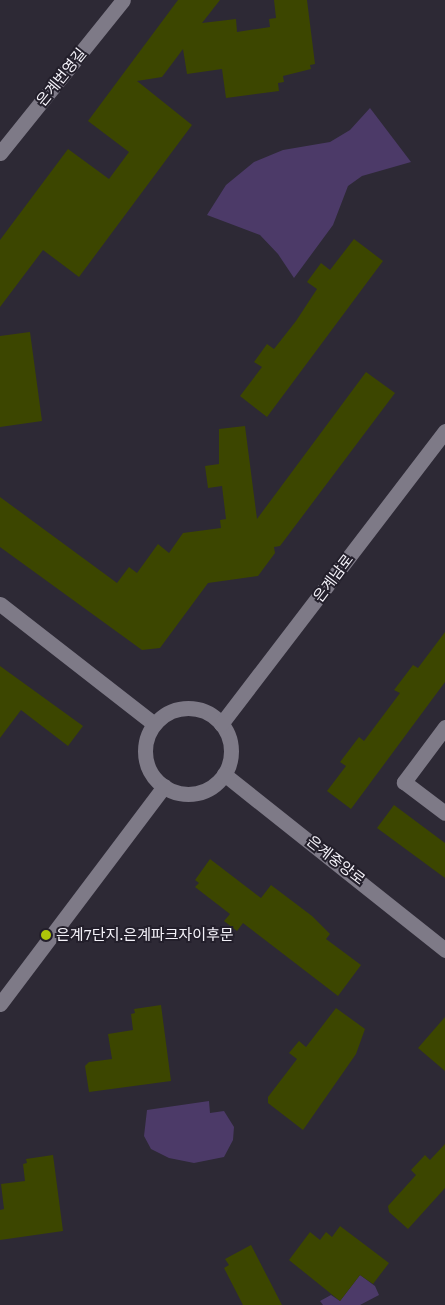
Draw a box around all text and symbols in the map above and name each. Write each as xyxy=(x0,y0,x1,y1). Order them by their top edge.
street label: 은계번영길 xyxy=(32,45,90,109)
street label: 은계남로 xyxy=(309,551,357,605)
street label: 은계중앙로 xyxy=(303,832,369,888)
place label: 은계7단지.은계파크자이후문 xyxy=(56,926,234,944)
marker: 은계7단지.은계파크자이후문 xyxy=(40,929,52,941)

